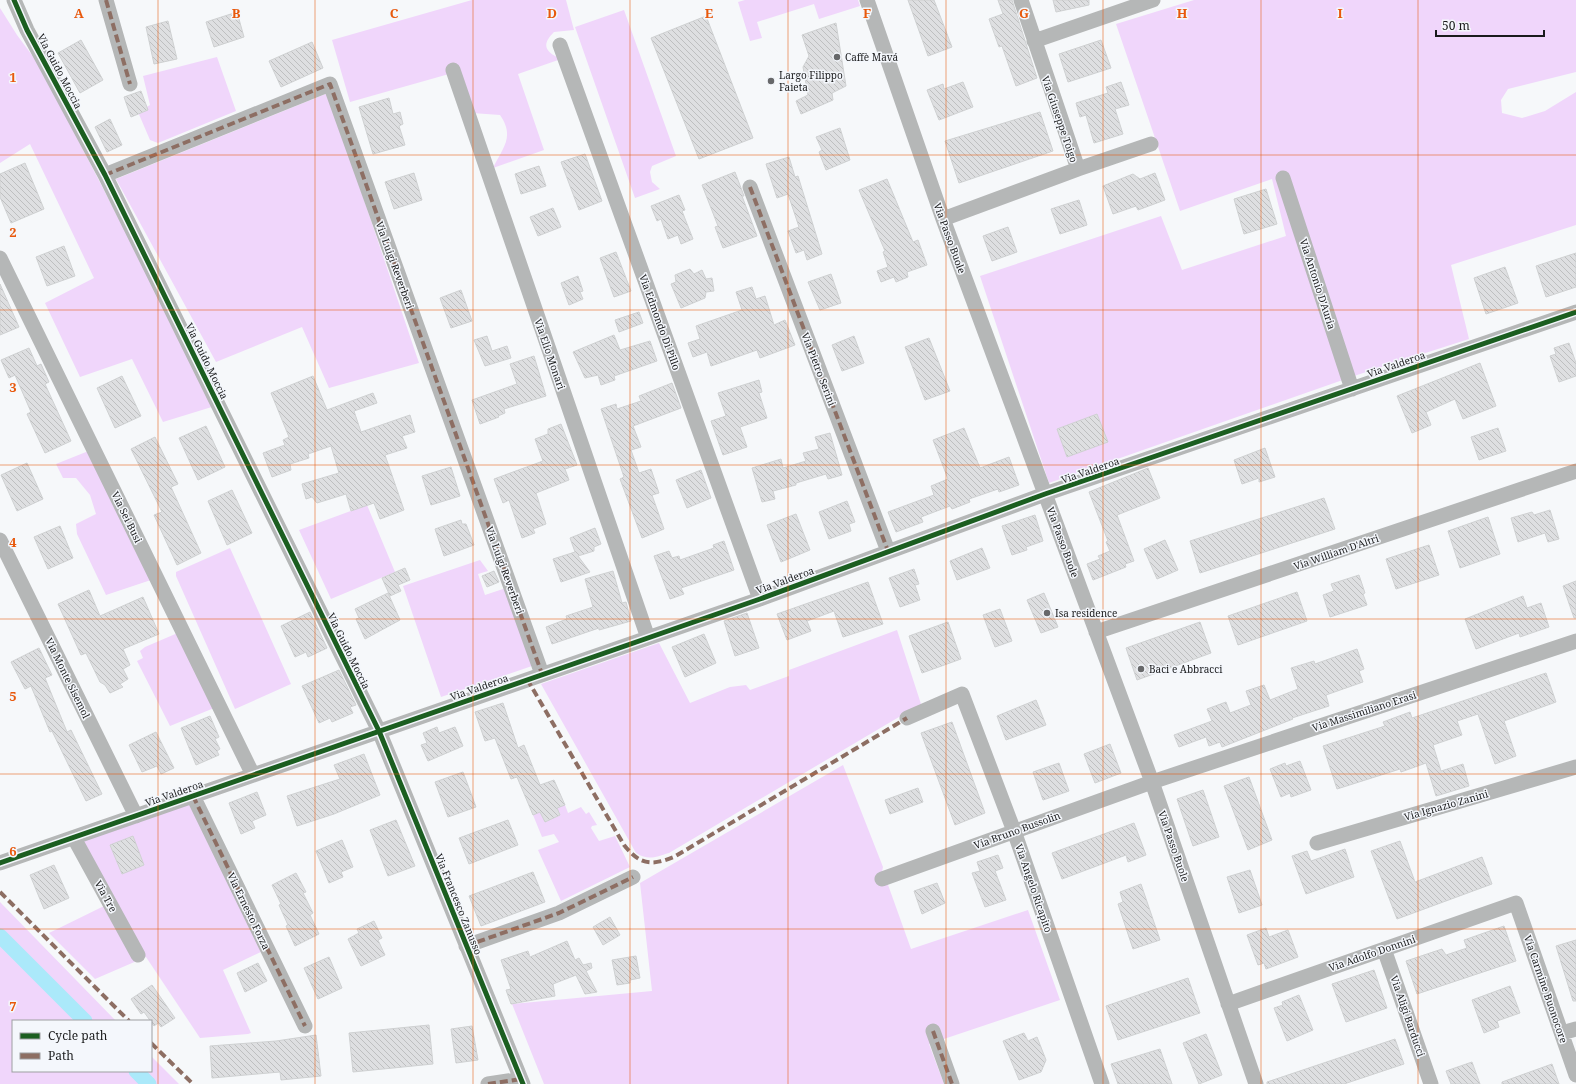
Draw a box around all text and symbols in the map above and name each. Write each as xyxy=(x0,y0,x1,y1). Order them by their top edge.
text: A xyxy=(74,4,84,22)
text: B xyxy=(232,4,241,22)
text: C xyxy=(390,4,399,22)
text: D xyxy=(547,4,557,22)
text: E xyxy=(705,4,714,22)
text: F xyxy=(863,4,871,22)
text: G xyxy=(1019,4,1029,22)
text: H xyxy=(1177,4,1188,22)
text: I xyxy=(1337,4,1343,22)
scale bar xyxy=(1436,12,1544,38)
text: 50 m xyxy=(1442,17,1470,34)
street label: Via Guido Moccia xyxy=(34,31,86,111)
place label: Caffè Mavá xyxy=(845,50,899,64)
marker: Caffè Mavá xyxy=(832,52,842,62)
text: 1 xyxy=(9,68,17,86)
place label: Largo Filippo Faieta xyxy=(779,68,843,94)
street label: Via Giuseppe Toigo xyxy=(1039,74,1081,164)
marker: Largo Filippo Faieta xyxy=(766,76,776,86)
street label: Via Passo Buole xyxy=(931,201,969,275)
street label: Via Luigi Reverberi xyxy=(373,219,418,312)
text: 2 xyxy=(9,223,17,241)
street label: Via Antonio D'Auria xyxy=(1297,237,1339,331)
street label: Via Edmondo Di Pillo xyxy=(636,272,684,372)
street label: Via Elio Monari xyxy=(531,317,569,392)
street label: Via Guido Moccia xyxy=(182,321,232,402)
street label: Via Pietro Serini xyxy=(799,330,840,409)
street label: Via Valderoa xyxy=(1365,347,1427,380)
text: 3 xyxy=(9,378,17,396)
street label: Via Valderoa xyxy=(1059,453,1121,486)
street label: Via Sei Busi xyxy=(109,489,146,546)
street label: Via Passo Buole xyxy=(1044,505,1082,579)
street label: Via Luigi Reverberi xyxy=(483,524,528,617)
street label: Via William D'Altri xyxy=(1292,531,1381,573)
text: 4 xyxy=(9,533,17,551)
street label: Via Valderoa xyxy=(754,563,816,597)
place label: Isa residence xyxy=(1055,606,1117,620)
marker: Isa residence xyxy=(1042,608,1052,618)
street label: Via Guido Moccia xyxy=(324,611,374,692)
street label: Via Monte Sisemol xyxy=(42,635,94,721)
place label: Baci e Abbracci xyxy=(1149,662,1223,676)
marker: Baci e Abbracci xyxy=(1136,664,1146,674)
street label: Via Valderoa xyxy=(448,670,510,703)
text: 5 xyxy=(9,687,17,705)
street label: Via Massimiliano Erasi xyxy=(1310,687,1419,734)
street label: Via Valderoa xyxy=(143,776,205,809)
street label: Via Ignazio Zanini xyxy=(1402,786,1490,824)
street label: Via Bruno Bussolin xyxy=(972,808,1063,852)
street label: Via Passo Buole xyxy=(1155,809,1193,883)
text: 6 xyxy=(9,842,17,860)
street label: Via Angelo Ricapito xyxy=(1012,842,1056,934)
street label: Via Francesco Zanusso xyxy=(432,851,486,957)
street label: Via Ernesto Forza xyxy=(224,870,274,952)
street label: Via Tre xyxy=(92,878,120,914)
street label: Via Adolfo Donnini xyxy=(1327,931,1418,974)
street label: Via Carmine Buonocore xyxy=(1521,933,1571,1045)
street label: Via Aligi Barducci xyxy=(1388,973,1429,1059)
text: 7 xyxy=(9,997,17,1015)
legend xyxy=(12,1020,152,1072)
text: Cycle path xyxy=(48,1027,108,1044)
text: Path xyxy=(48,1047,74,1064)

